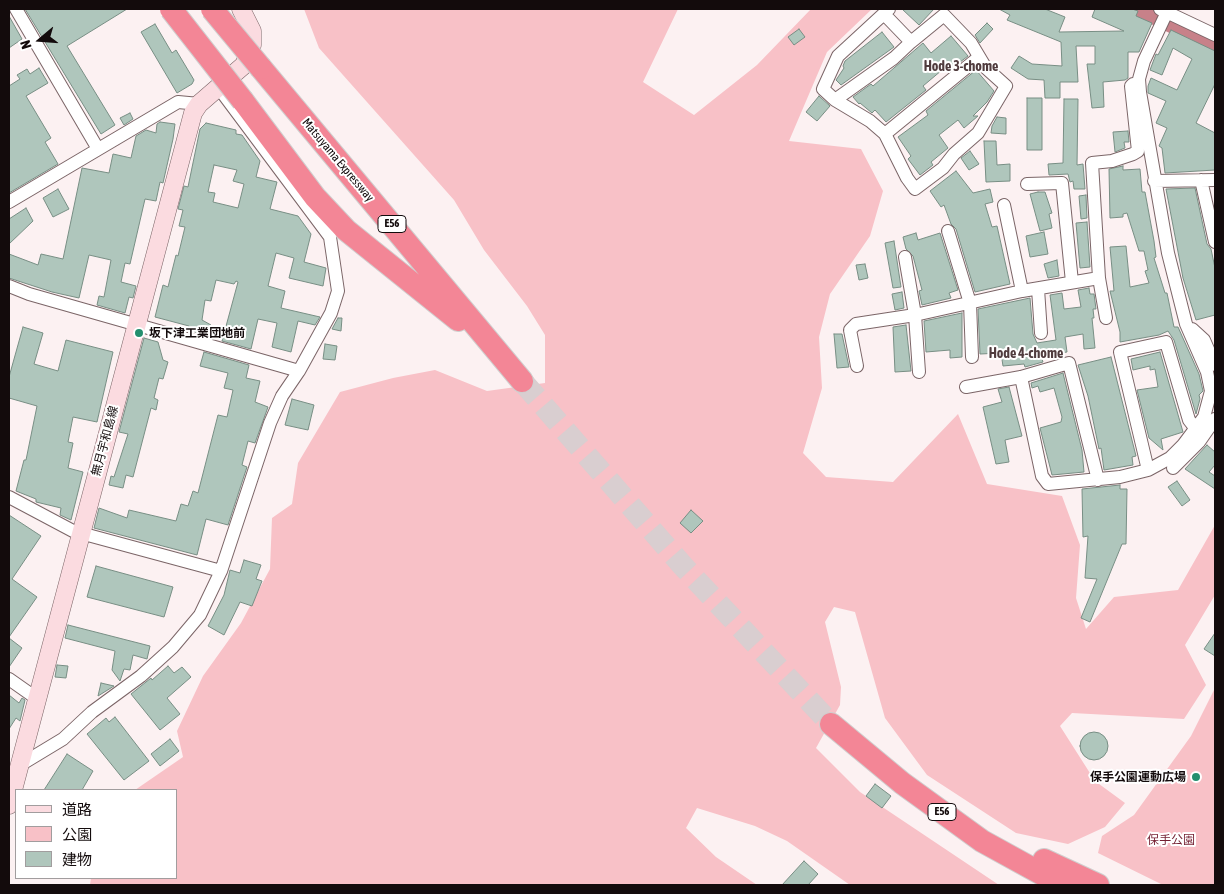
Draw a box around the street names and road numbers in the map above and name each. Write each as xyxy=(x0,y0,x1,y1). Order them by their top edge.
street label: Matsuyama Expressway xyxy=(299,116,377,204)
road number: E56 xyxy=(378,215,406,232)
street label: 無月宇和島線 xyxy=(89,404,121,478)
road number: E56 xyxy=(928,804,956,820)

